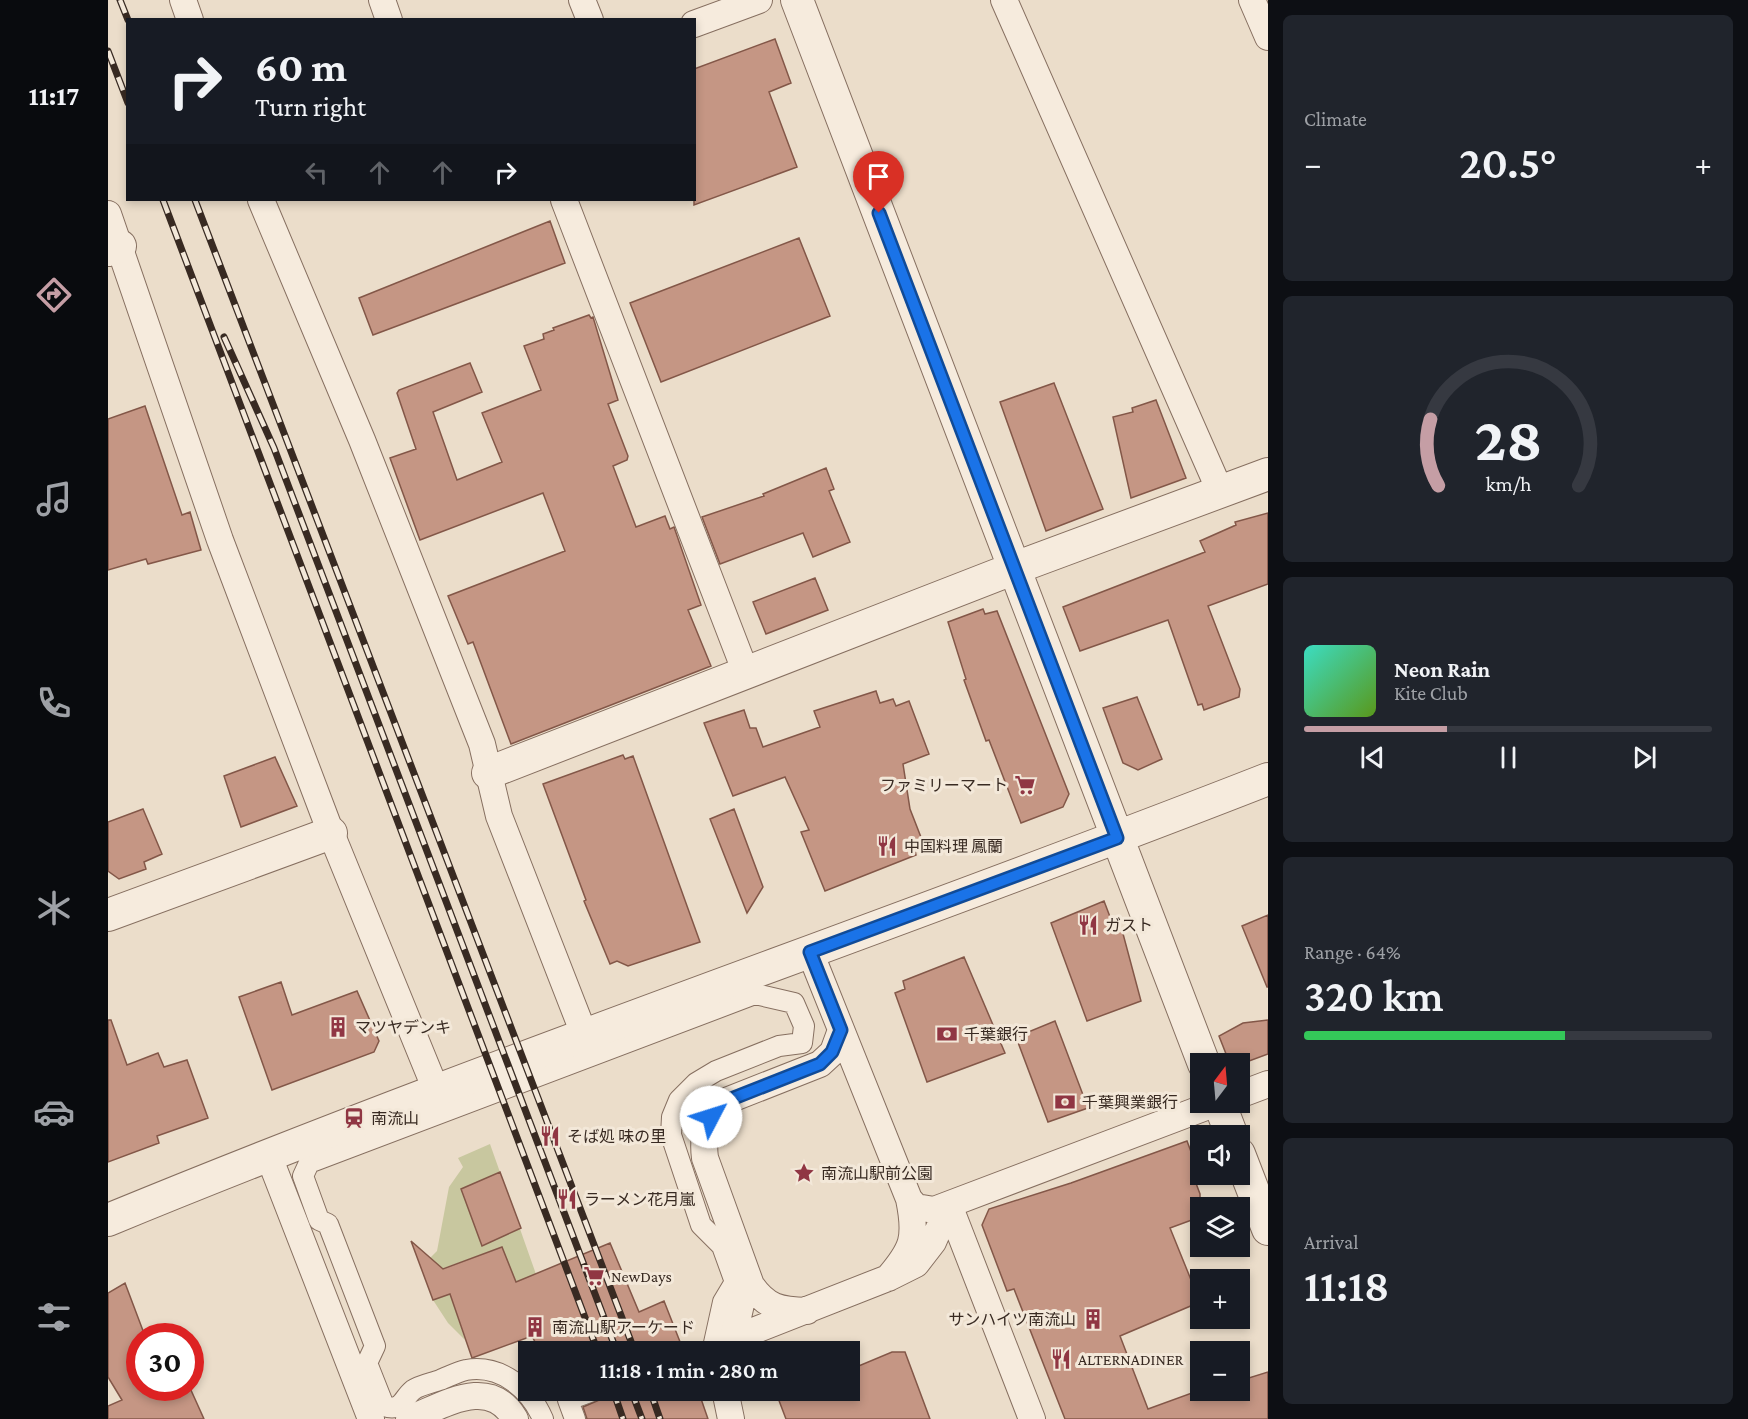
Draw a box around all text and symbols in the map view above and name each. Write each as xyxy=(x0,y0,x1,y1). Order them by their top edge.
icon: right xyxy=(156,42,234,120)
text: 60 m xyxy=(255,43,347,90)
text: 11:17 xyxy=(29,81,79,111)
text: Turn right xyxy=(255,92,366,122)
text: Climate xyxy=(1304,108,1367,130)
text: 20.5° xyxy=(1459,138,1557,188)
text: − xyxy=(1304,145,1321,182)
text: + xyxy=(1695,145,1712,182)
pin xyxy=(853,151,904,213)
icon: left xyxy=(300,156,333,189)
icon: ahead xyxy=(363,156,396,189)
icon: ahead xyxy=(426,156,459,189)
icon: right xyxy=(489,156,522,189)
icon: arrive xyxy=(862,160,895,193)
icon: directions xyxy=(33,274,75,316)
text: 28 xyxy=(1474,404,1542,473)
text: km/h xyxy=(1485,472,1532,496)
icon: music xyxy=(33,478,75,520)
text: Neon Rain xyxy=(1394,657,1490,682)
icon: phone xyxy=(33,682,75,724)
text: Kite Club xyxy=(1394,682,1468,704)
icon: previous xyxy=(1356,741,1389,774)
icon: pause xyxy=(1492,741,1525,774)
icon: next xyxy=(1628,741,1661,774)
supermarket icon: ファミリーマート xyxy=(1013,773,1037,797)
place label: ファミリーマート xyxy=(880,777,1008,794)
restaurant icon: 中国料理 鳳蘭 xyxy=(875,834,899,858)
place label: 中国料理 鳳蘭 xyxy=(904,838,1003,855)
icon: climate xyxy=(33,887,75,929)
restaurant icon: ガスト xyxy=(1076,913,1100,937)
place label: ガスト xyxy=(1105,917,1153,934)
text: Range · 64% xyxy=(1304,941,1401,963)
text: 320 km xyxy=(1304,971,1444,1021)
building icon: マツヤデンキ xyxy=(326,1015,350,1039)
place label: マツヤデンキ xyxy=(355,1019,451,1036)
bank icon: 千葉銀行 xyxy=(935,1022,959,1046)
place label: 千葉銀行 xyxy=(964,1026,1028,1043)
north arrow xyxy=(1190,1053,1250,1113)
map controls xyxy=(1190,1053,1250,1401)
position arrow xyxy=(679,1085,743,1149)
bank icon: 千葉興業銀行 xyxy=(1053,1090,1077,1114)
icon: car xyxy=(33,1091,75,1133)
place label: 千葉興業銀行 xyxy=(1082,1094,1178,1111)
station icon: 南流山 xyxy=(342,1106,366,1130)
place label: 南流山 xyxy=(371,1110,419,1127)
restaurant icon: そば処 味の里 xyxy=(538,1124,562,1148)
button: sound xyxy=(1190,1125,1250,1185)
place label: そば処 味の里 xyxy=(567,1128,666,1145)
place icon: 南流山駅前公園 xyxy=(792,1161,816,1185)
place label: 南流山駅前公園 xyxy=(821,1165,933,1182)
restaurant icon: ラーメン花月嵐 xyxy=(555,1187,579,1211)
place label: ラーメン花月嵐 xyxy=(584,1191,695,1208)
button: layers xyxy=(1190,1197,1250,1257)
text: Arrival xyxy=(1304,1231,1358,1253)
text: 11:18 xyxy=(1304,1261,1389,1311)
supermarket icon: NewDays xyxy=(582,1264,606,1288)
place label: NewDays xyxy=(611,1268,672,1286)
button: + xyxy=(1190,1269,1250,1329)
icon: filters xyxy=(33,1296,75,1338)
building icon: サンハイツ南流山 xyxy=(1081,1307,1105,1331)
place label: サンハイツ南流山 xyxy=(948,1311,1076,1328)
building icon: 南流山駅アーケード xyxy=(523,1315,547,1339)
place label: 南流山駅アーケード xyxy=(552,1319,695,1336)
speed limit sign: 30 xyxy=(126,1323,204,1401)
button: − xyxy=(1190,1341,1250,1401)
restaurant icon: ALTERNADINER xyxy=(1049,1347,1073,1371)
place label: ALTERNADINER xyxy=(1078,1351,1184,1368)
text: 11:18 · 1 min · 280 m xyxy=(600,1358,778,1383)

